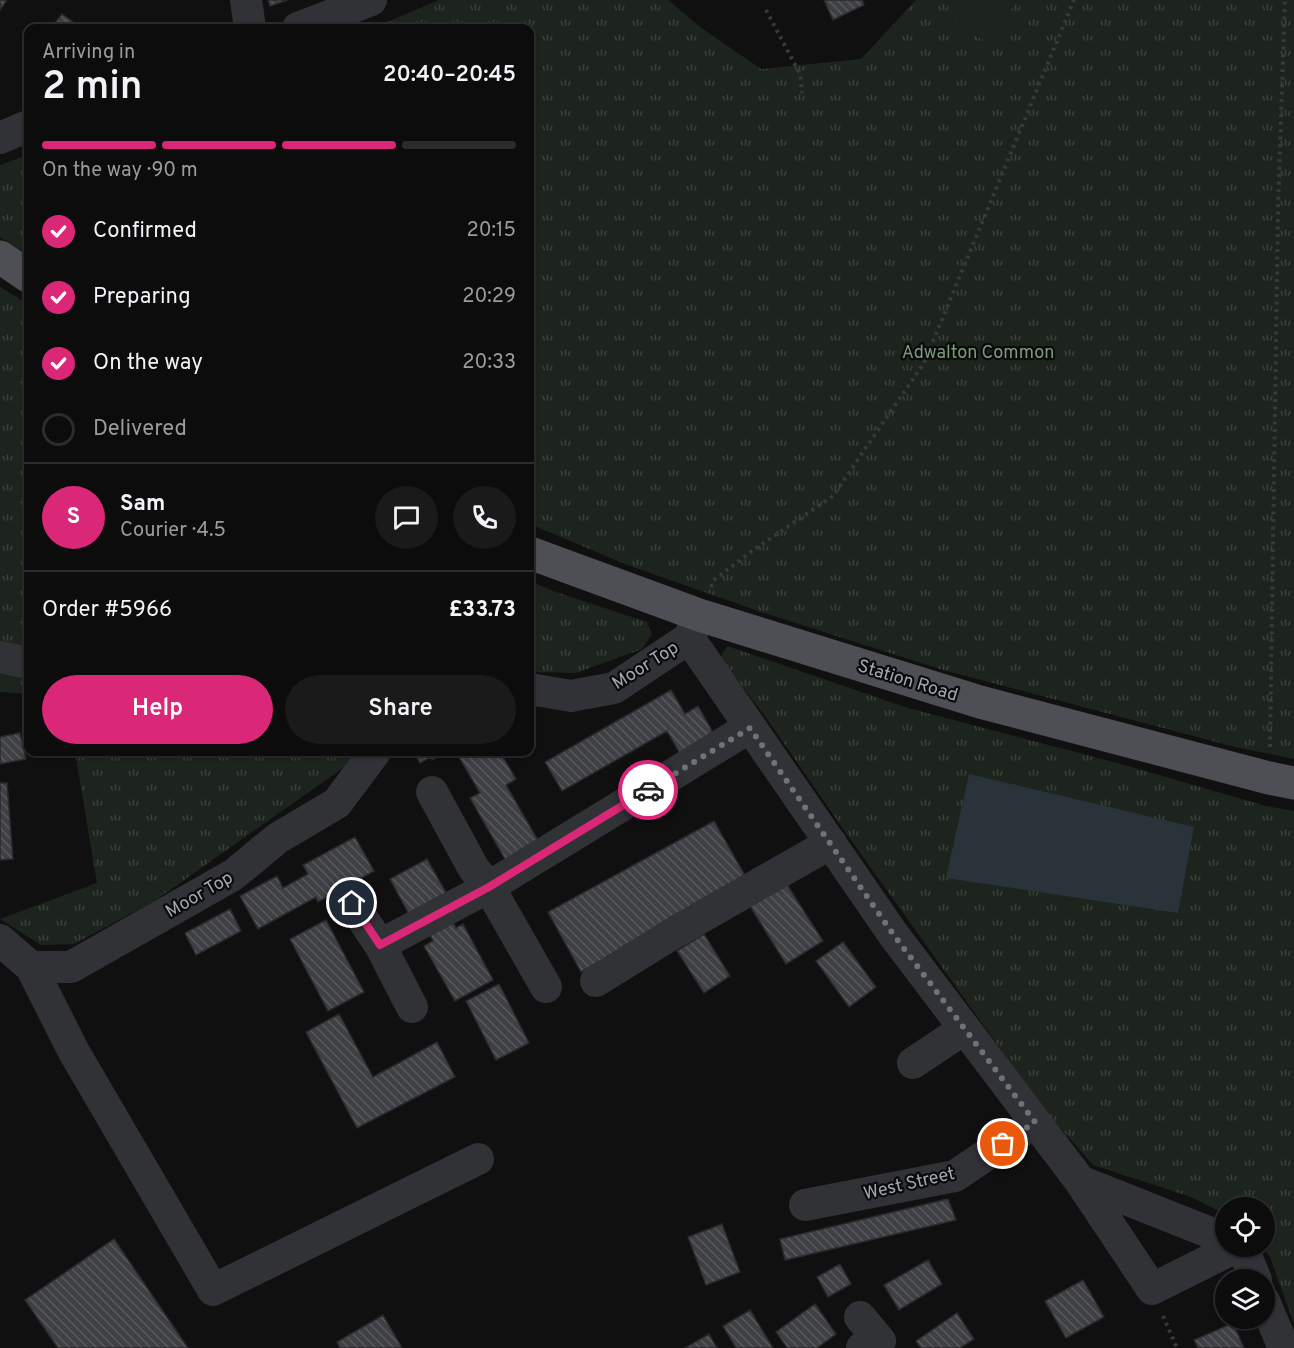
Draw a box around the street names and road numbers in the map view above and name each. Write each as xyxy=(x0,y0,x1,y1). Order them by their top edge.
street label: Moor Top xyxy=(608,637,683,696)
street label: Station Road xyxy=(855,655,960,708)
street label: Moor Top xyxy=(162,867,238,924)
street label: West Street xyxy=(861,1163,957,1206)

